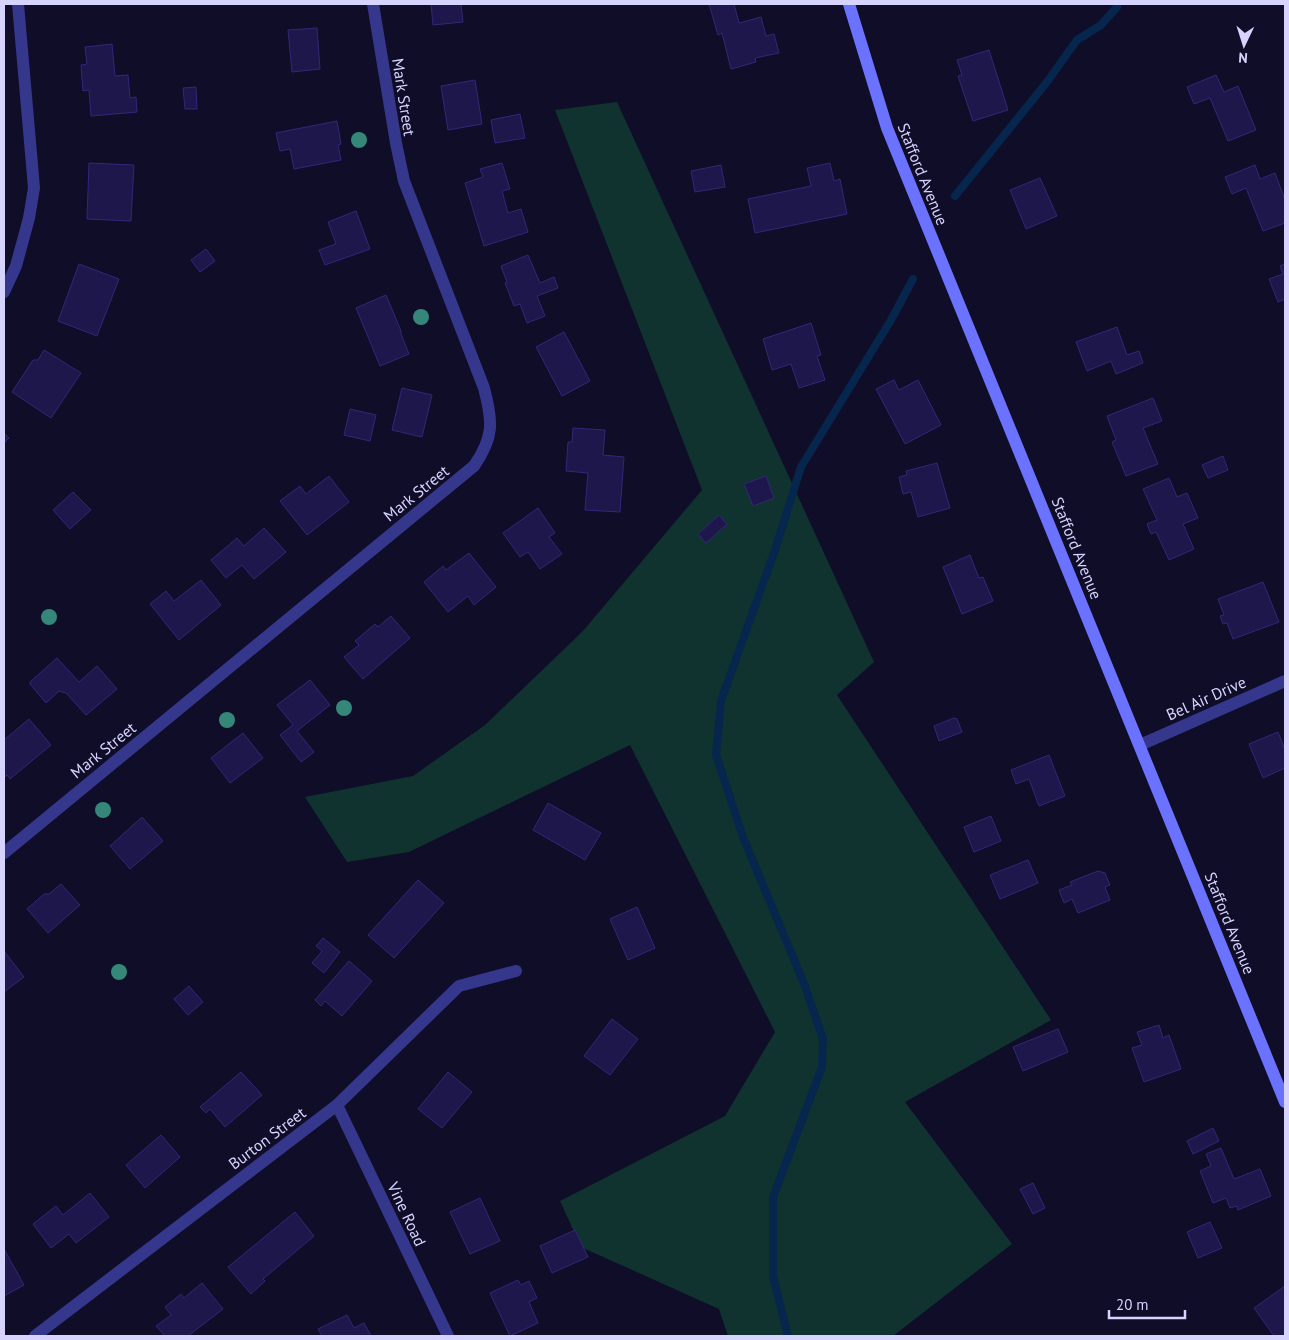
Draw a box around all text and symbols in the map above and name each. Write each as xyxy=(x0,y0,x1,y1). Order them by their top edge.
north arrow xyxy=(1219,20,1269,70)
text: N xyxy=(1238,49,1248,67)
street label: Mark Street xyxy=(388,57,420,138)
street label: Stafford Avenue xyxy=(893,120,953,228)
street label: Mark Street xyxy=(379,460,453,525)
street label: Stafford Avenue xyxy=(1047,494,1107,602)
street label: Bel Air Drive xyxy=(1163,672,1249,724)
street label: Mark Street xyxy=(66,717,140,782)
street label: Stafford Avenue xyxy=(1200,869,1260,977)
street label: Burton Street xyxy=(224,1102,310,1174)
street label: Vine Road xyxy=(383,1178,431,1249)
scale bar xyxy=(1109,1288,1185,1320)
text: 20 m xyxy=(1116,1295,1149,1314)

